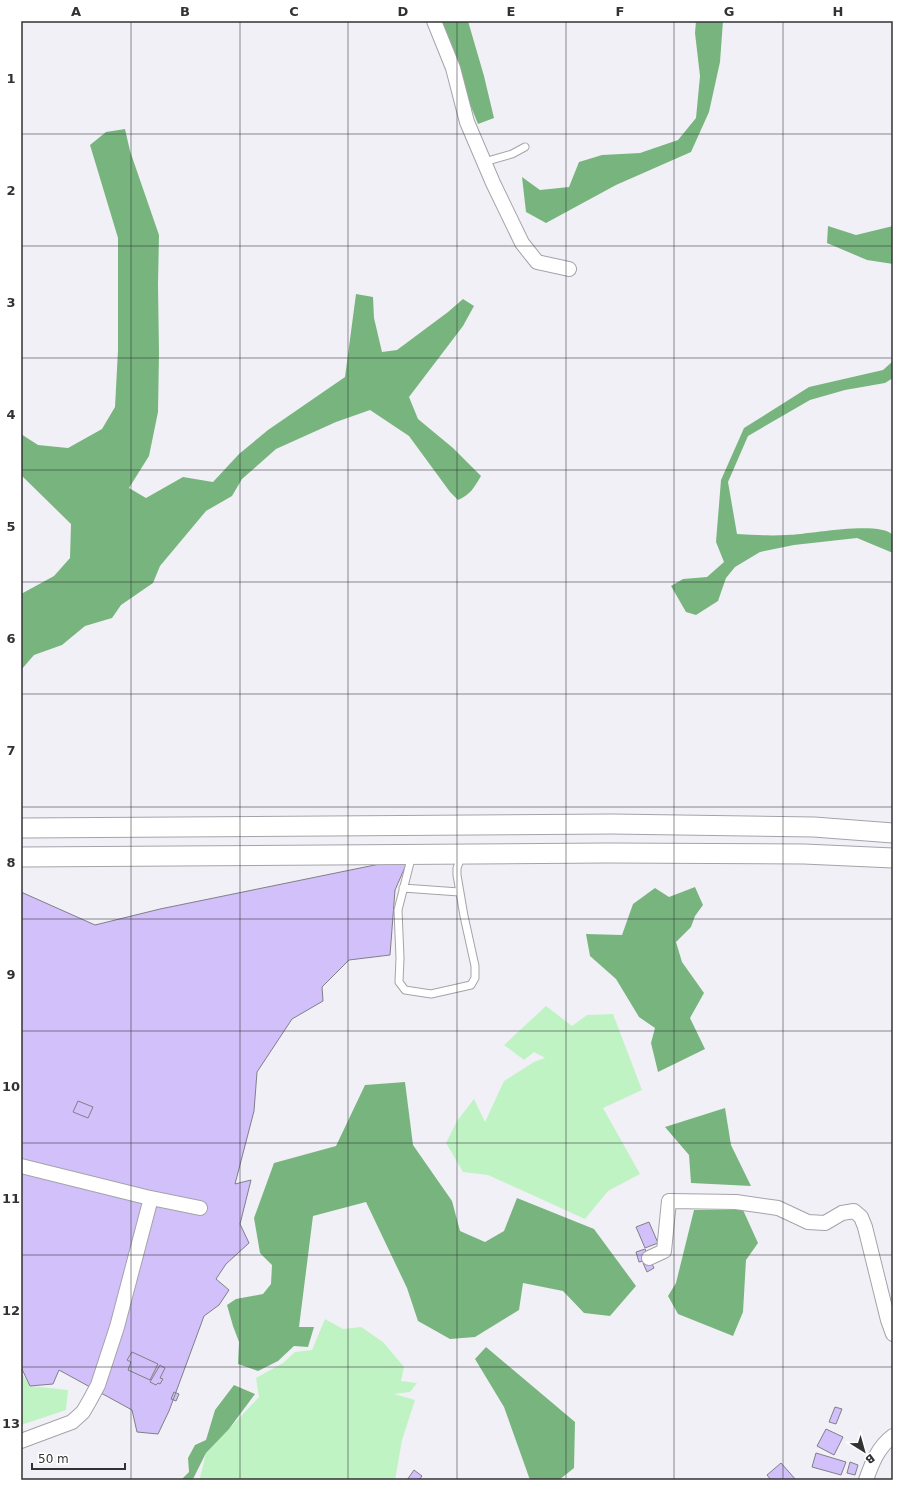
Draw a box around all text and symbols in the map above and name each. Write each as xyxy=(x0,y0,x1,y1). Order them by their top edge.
text: A xyxy=(71,4,81,19)
text: B xyxy=(180,4,190,19)
text: C xyxy=(289,4,299,19)
text: D xyxy=(398,4,409,19)
text: E xyxy=(507,4,515,19)
text: F xyxy=(616,4,624,19)
text: G xyxy=(724,4,734,19)
text: H xyxy=(833,4,843,19)
text: 1 xyxy=(6,71,16,86)
text: 2 xyxy=(6,183,16,198)
text: 3 xyxy=(6,295,16,310)
text: 4 xyxy=(6,407,16,422)
text: 5 xyxy=(6,519,16,534)
text: 6 xyxy=(6,631,16,646)
text: 7 xyxy=(6,743,16,758)
text: 8 xyxy=(6,855,16,870)
text: 9 xyxy=(6,967,16,982)
text: 10 xyxy=(2,1079,20,1094)
text: 11 xyxy=(2,1191,20,1206)
text: 12 xyxy=(2,1303,20,1318)
text: 13 xyxy=(2,1416,20,1431)
north arrow xyxy=(844,1431,884,1471)
scale bar xyxy=(32,1445,125,1471)
text: B xyxy=(862,1451,877,1466)
text: 50 m xyxy=(38,1452,69,1466)

